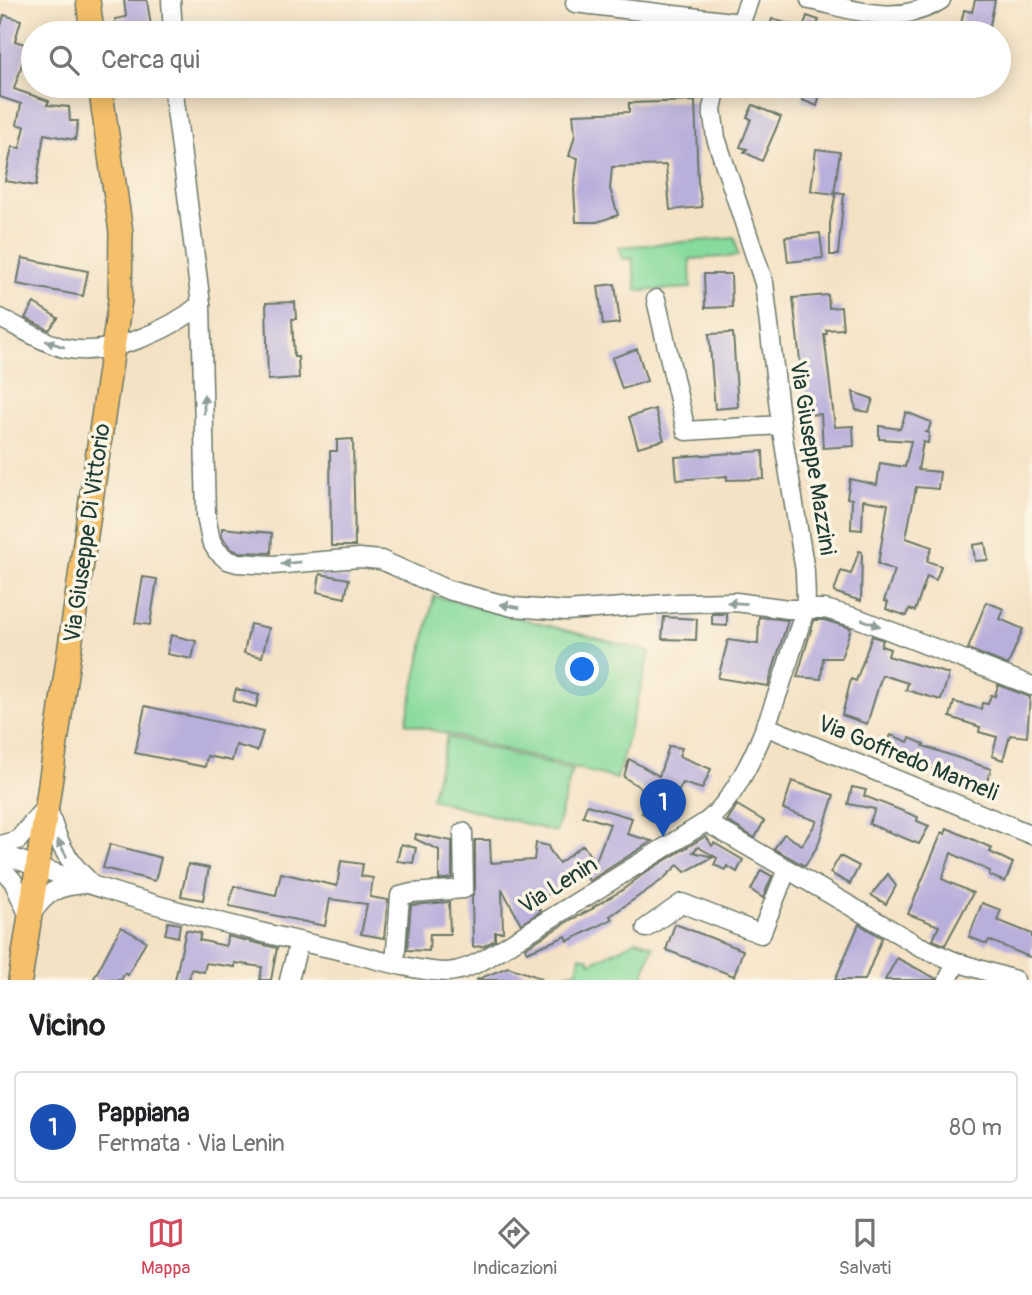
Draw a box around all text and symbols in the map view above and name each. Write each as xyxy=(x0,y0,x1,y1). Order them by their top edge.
search box xyxy=(21,21,1011,98)
icon: search xyxy=(45,41,83,79)
text: Cerca qui xyxy=(101,44,200,76)
one-way arrow xyxy=(44,338,65,349)
street label: Via Giuseppe Mazzini xyxy=(783,359,843,557)
one-way arrow xyxy=(198,393,210,415)
street label: Via Giuseppe Di Vittorio xyxy=(57,422,117,644)
one-way arrow xyxy=(280,557,302,568)
one-way arrow xyxy=(726,597,748,608)
one-way arrow xyxy=(499,600,521,611)
one-way arrow xyxy=(860,617,881,628)
your location xyxy=(565,652,599,686)
street label: Via Goffredo Mameli xyxy=(814,709,1002,807)
pin: 1 xyxy=(640,779,686,837)
one-way arrow xyxy=(57,838,69,858)
street label: Via Lenin xyxy=(513,850,603,920)
text: Vicino xyxy=(28,1007,105,1044)
text: Pappiana xyxy=(97,1097,190,1129)
text: 1 xyxy=(49,1113,58,1142)
text: 80 m xyxy=(949,1113,1002,1142)
text: Fermata · Via Lenin xyxy=(97,1129,285,1158)
tab: Mappa xyxy=(141,1214,190,1280)
tab: Indicazioni xyxy=(472,1214,557,1280)
tab: Salvati xyxy=(839,1214,891,1280)

